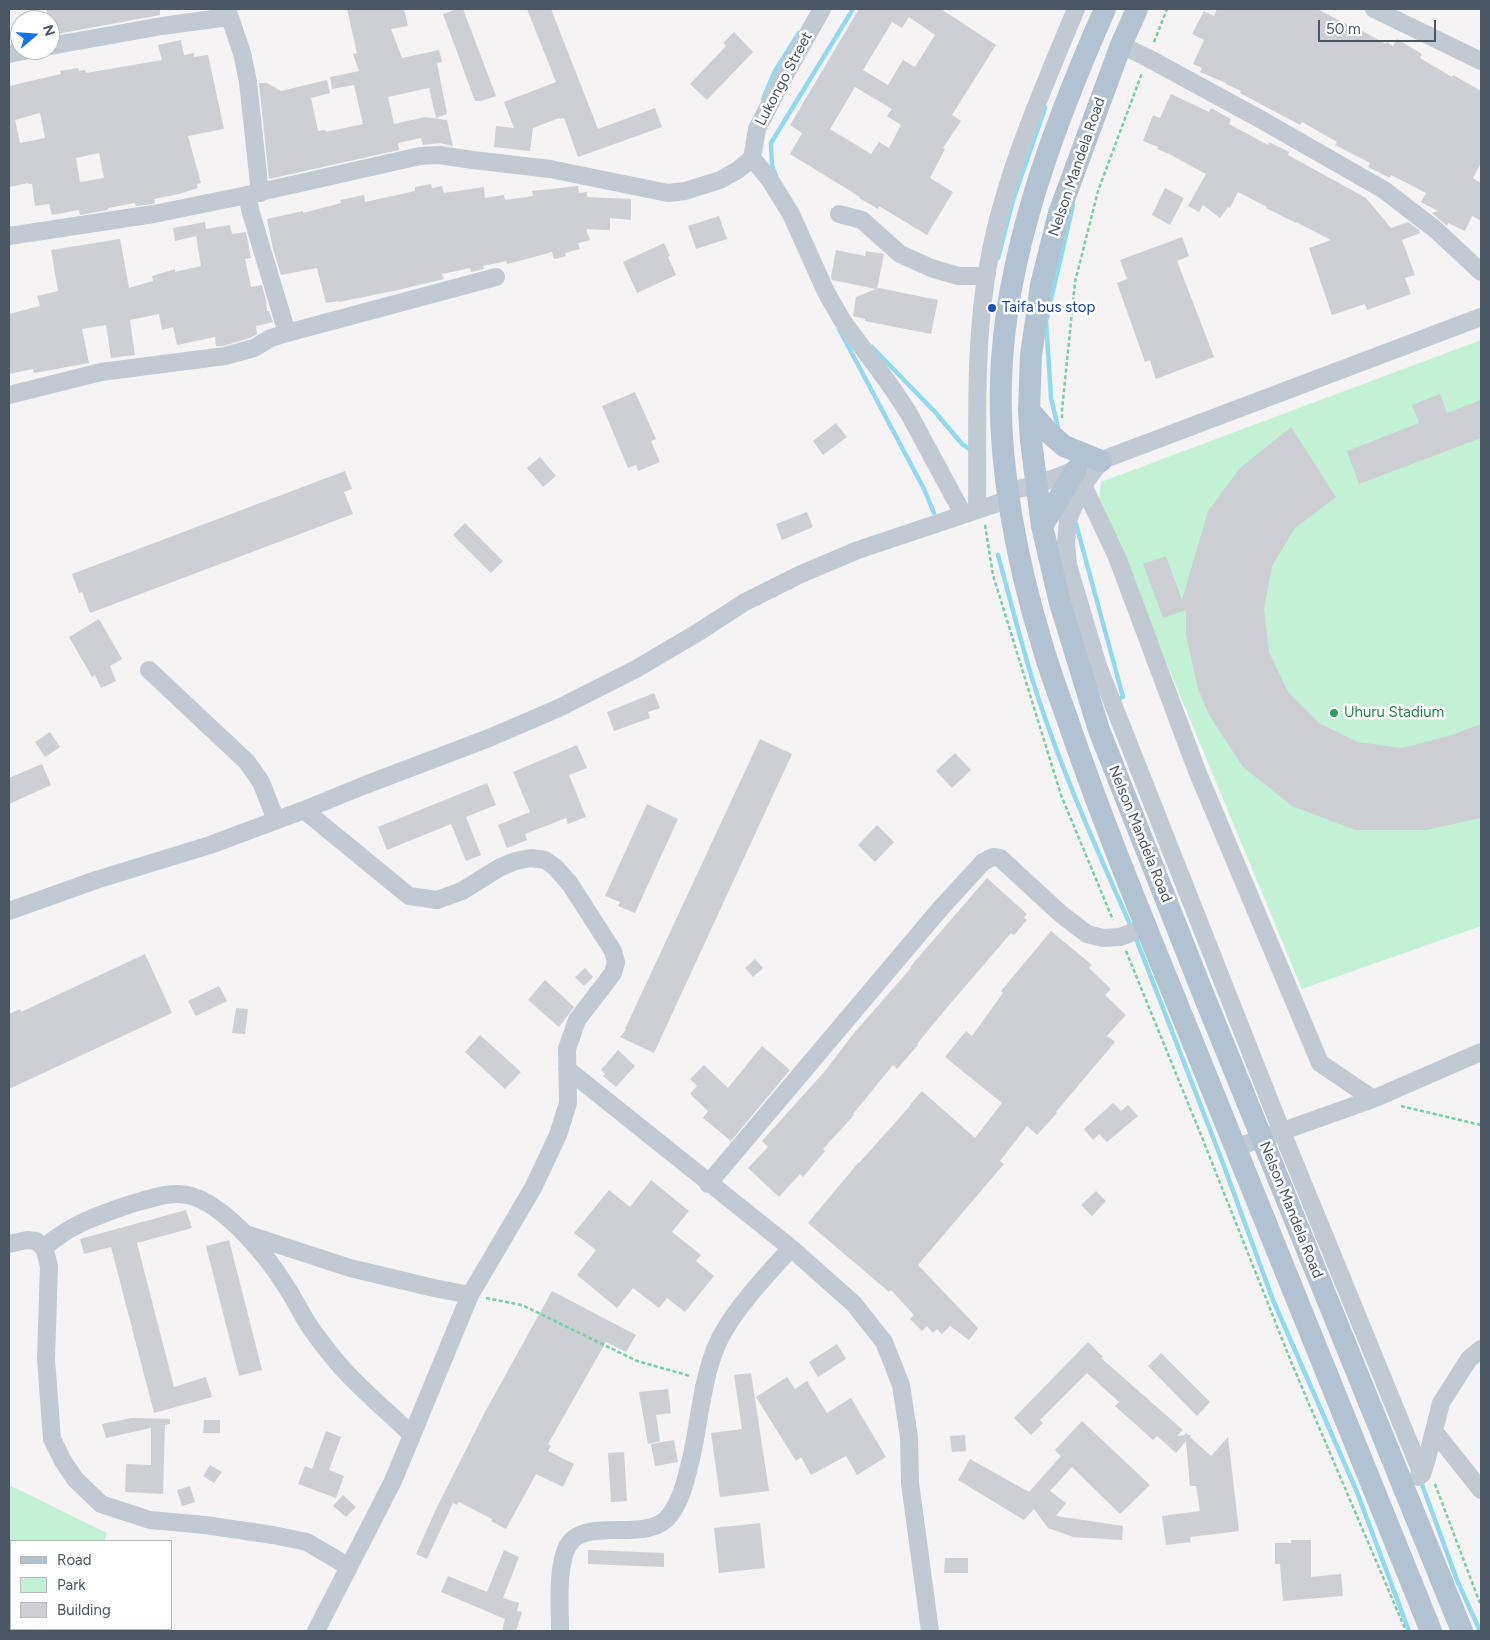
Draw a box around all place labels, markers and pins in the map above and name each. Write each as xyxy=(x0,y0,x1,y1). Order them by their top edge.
place label: Taifa bus stop xyxy=(1002,299,1095,317)
marker: Taifa bus stop xyxy=(986,302,998,314)
place label: Uhuru Stadium xyxy=(1344,704,1444,722)
marker: Uhuru Stadium xyxy=(1328,707,1340,719)

